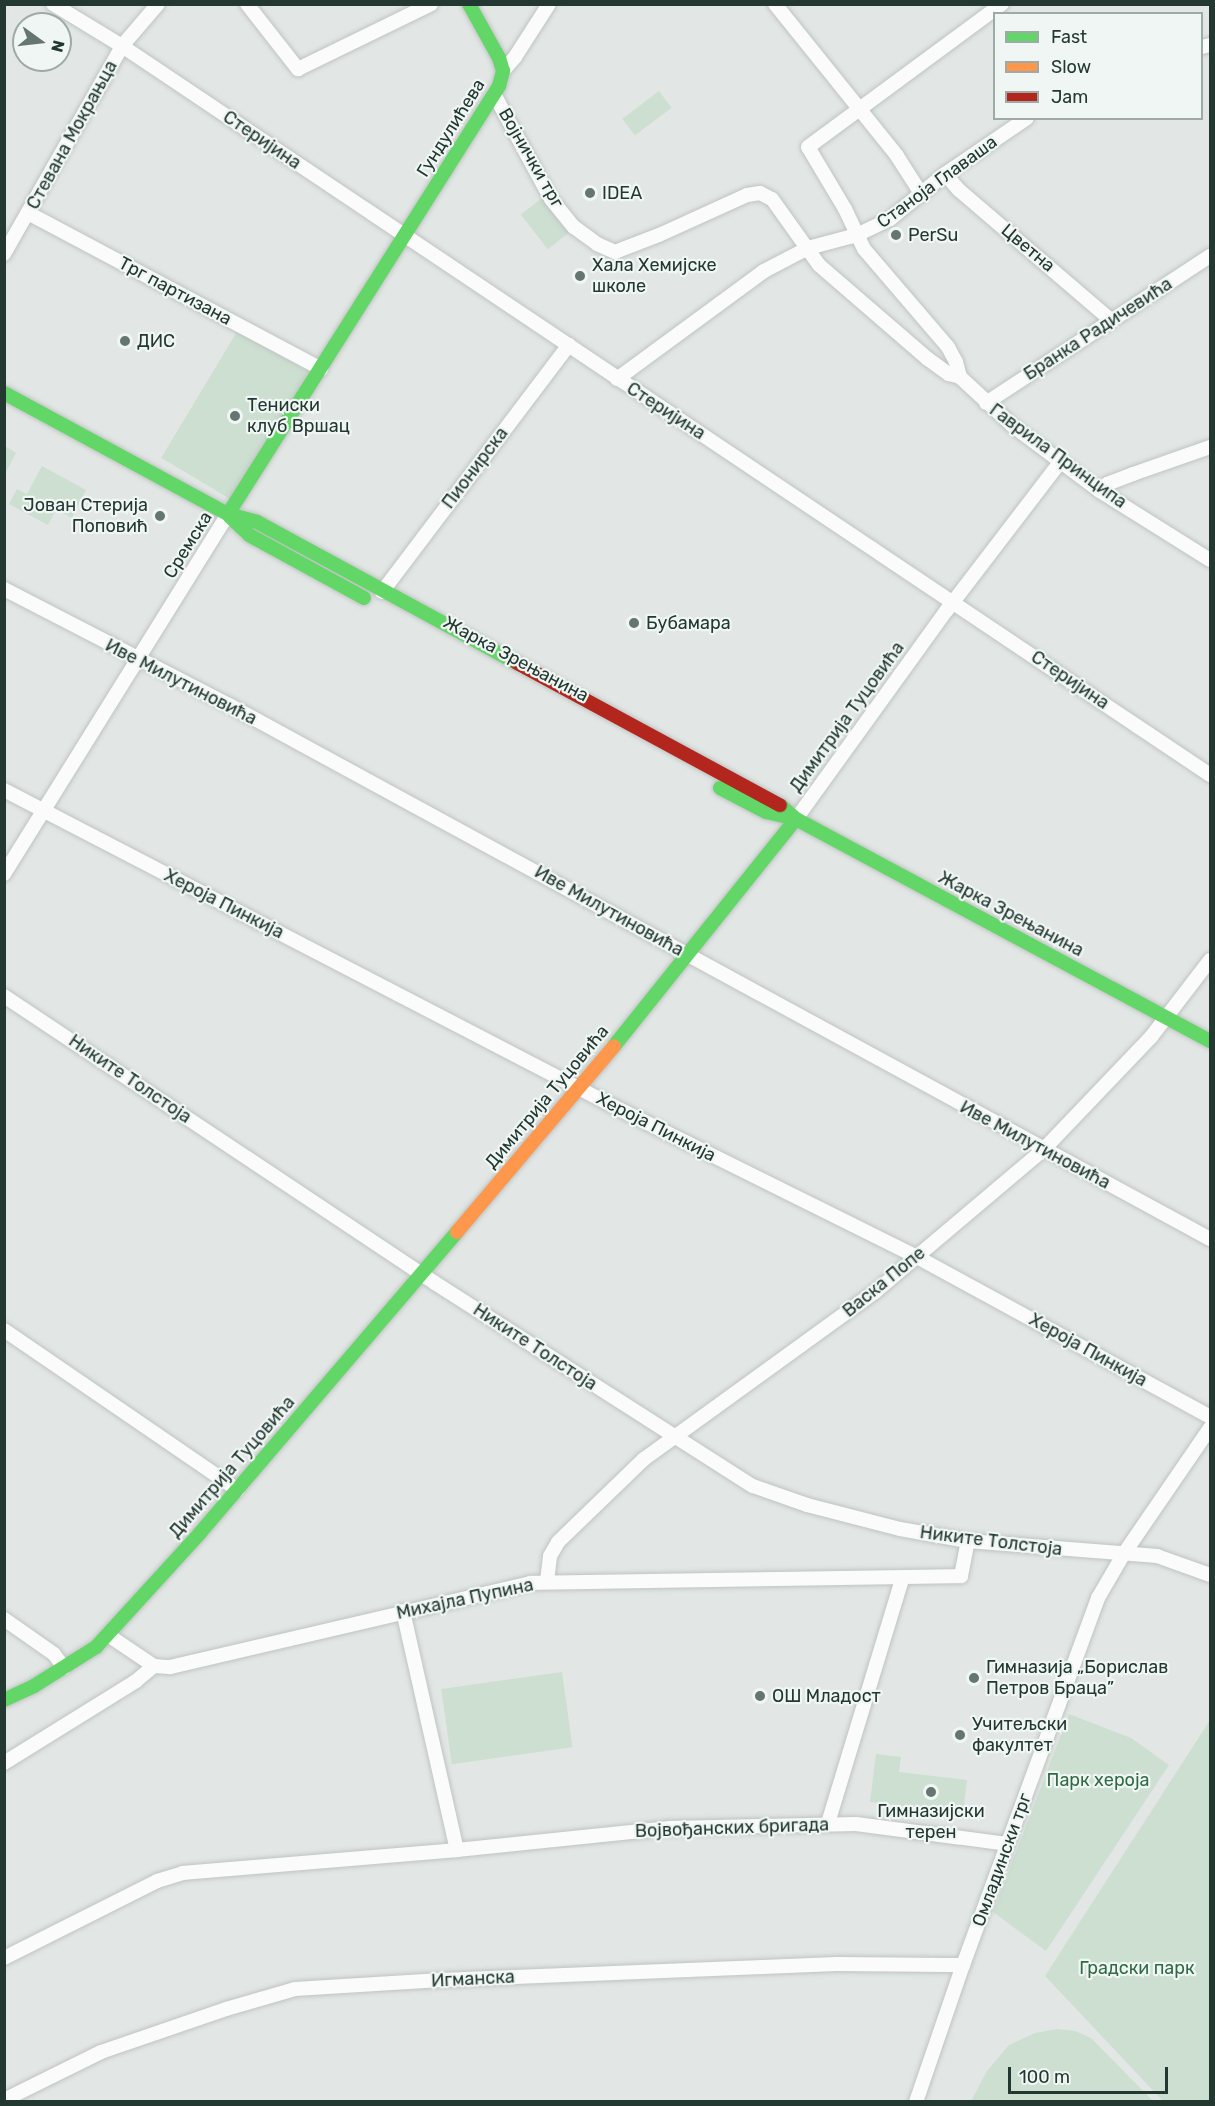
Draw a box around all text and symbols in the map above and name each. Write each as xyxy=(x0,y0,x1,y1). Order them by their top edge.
north arrow xyxy=(12,12,72,72)
legend xyxy=(993,12,1203,120)
text: Fast xyxy=(1051,26,1087,48)
text: N xyxy=(47,38,69,54)
text: Slow xyxy=(1051,56,1091,78)
street label: Стевана Мокрањца xyxy=(22,57,122,213)
street label: Гундулићева xyxy=(412,75,490,181)
text: Jam xyxy=(1051,86,1088,108)
street label: Војнички трг xyxy=(494,104,568,212)
street label: Стеријина xyxy=(219,106,305,174)
street label: Станоја Главаша xyxy=(873,131,1001,233)
place label: IDEA xyxy=(602,182,642,204)
marker: IDEA xyxy=(583,186,597,200)
street label: Цветна xyxy=(997,219,1059,277)
place label: PerSu xyxy=(908,224,958,246)
marker: PerSu xyxy=(889,228,903,242)
street label: Трг партизана xyxy=(115,252,235,330)
place label: Хала Хемијске школе xyxy=(592,255,717,298)
marker: Хала Хемијске школе xyxy=(573,269,587,283)
street label: Бранка Радичевића xyxy=(1020,273,1176,385)
place label: ДИС xyxy=(137,330,175,352)
marker: ДИС xyxy=(118,334,132,348)
street label: Стеријина xyxy=(623,378,709,444)
place label: Тениски клуб Вршац xyxy=(247,395,350,438)
street label: Гаврила Принципа xyxy=(985,399,1131,513)
marker: Тениски клуб Вршац xyxy=(228,409,242,423)
street label: Пионирска xyxy=(437,423,513,513)
place label: Јован Стерија Поповић xyxy=(23,495,148,538)
street label: Сремска xyxy=(159,508,217,582)
marker: Јован Стерија Поповић xyxy=(153,509,167,523)
street label: Жарка Зрењанина xyxy=(440,612,592,706)
place label: Бубамара xyxy=(646,612,731,634)
marker: Бубамара xyxy=(627,616,641,630)
street label: Иве Милутиновића xyxy=(102,634,260,730)
street label: Димитрија Туцовића xyxy=(785,638,909,796)
street label: Стеријина xyxy=(1027,646,1113,714)
street label: Иве Милутиновића xyxy=(531,861,687,961)
street label: Хероја Пинкија xyxy=(161,865,287,943)
street label: Жарка Зрењанина xyxy=(935,867,1087,961)
street label: Димитрија Туцовића xyxy=(481,1021,613,1173)
street label: Никите Толстоја xyxy=(65,1030,195,1128)
street label: Хероја Пинкија xyxy=(593,1088,719,1166)
street label: Иве Милутиновића xyxy=(956,1096,1114,1194)
street label: Васка Попе xyxy=(838,1242,930,1322)
street label: Никите Толстоја xyxy=(469,1299,601,1395)
street label: Хероја Пинкија xyxy=(1025,1309,1151,1391)
street label: Димитрија Туцовића xyxy=(165,1392,299,1542)
street label: Никите Толстоја xyxy=(919,1522,1063,1560)
street label: Михајла Пупина xyxy=(395,1574,535,1624)
place label: Гимназија „Борислав Петров Браца” xyxy=(986,1657,1168,1700)
marker: Гимназија „Борислав Петров Браца” xyxy=(967,1671,981,1685)
place label: ОШ Младост xyxy=(772,1685,881,1707)
marker: ОШ Младост xyxy=(753,1689,767,1703)
place label: Учитељски факултет xyxy=(972,1714,1067,1756)
marker: Учитељски факултет xyxy=(953,1728,967,1742)
park label: Парк хероја xyxy=(1047,1769,1149,1791)
marker: Гимназијски терен xyxy=(924,1785,938,1799)
street label: Омладински трг xyxy=(968,1790,1036,1930)
place label: Гимназијски терен xyxy=(877,1801,985,1844)
street label: Војвођанских бригада xyxy=(635,1814,829,1842)
park label: Градски парк xyxy=(1079,1957,1195,1979)
street label: Игманска xyxy=(431,1966,515,1992)
scale bar xyxy=(1011,2055,1172,2093)
text: 100 m xyxy=(1019,2066,1070,2088)

